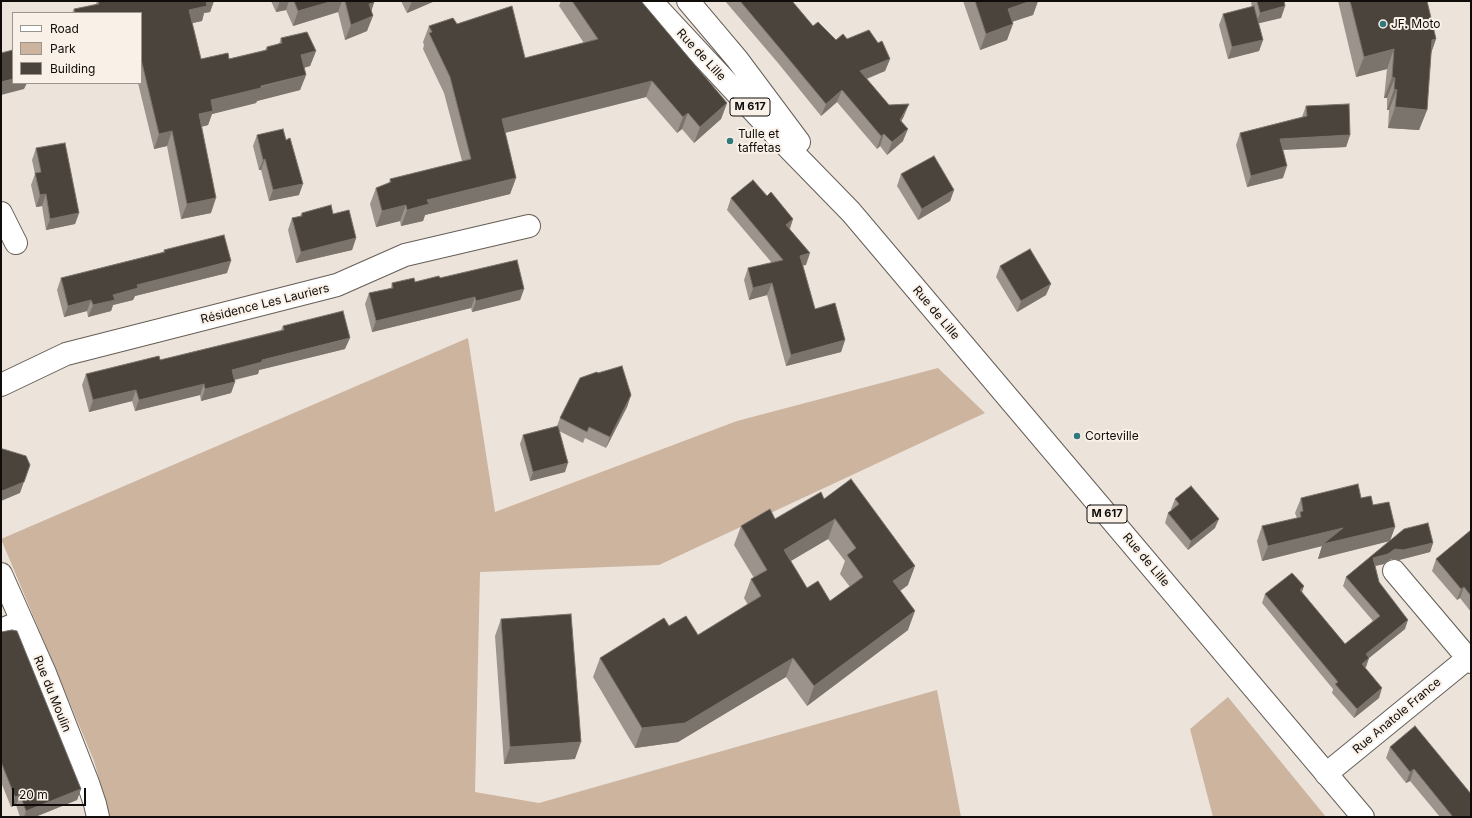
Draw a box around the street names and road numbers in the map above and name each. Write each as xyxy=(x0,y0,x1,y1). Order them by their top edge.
street label: Rue de Lille xyxy=(673,26,729,84)
road number: M 617 xyxy=(730,98,770,116)
street label: Résidence Les Lauriers xyxy=(199,281,331,327)
street label: Rue de Lille xyxy=(909,283,963,343)
road number: M 617 xyxy=(1087,505,1127,523)
street label: Rue de Lille xyxy=(1119,530,1173,590)
street label: Rue du Moulin xyxy=(30,654,74,734)
street label: Rue Anatole France xyxy=(1350,675,1444,757)

